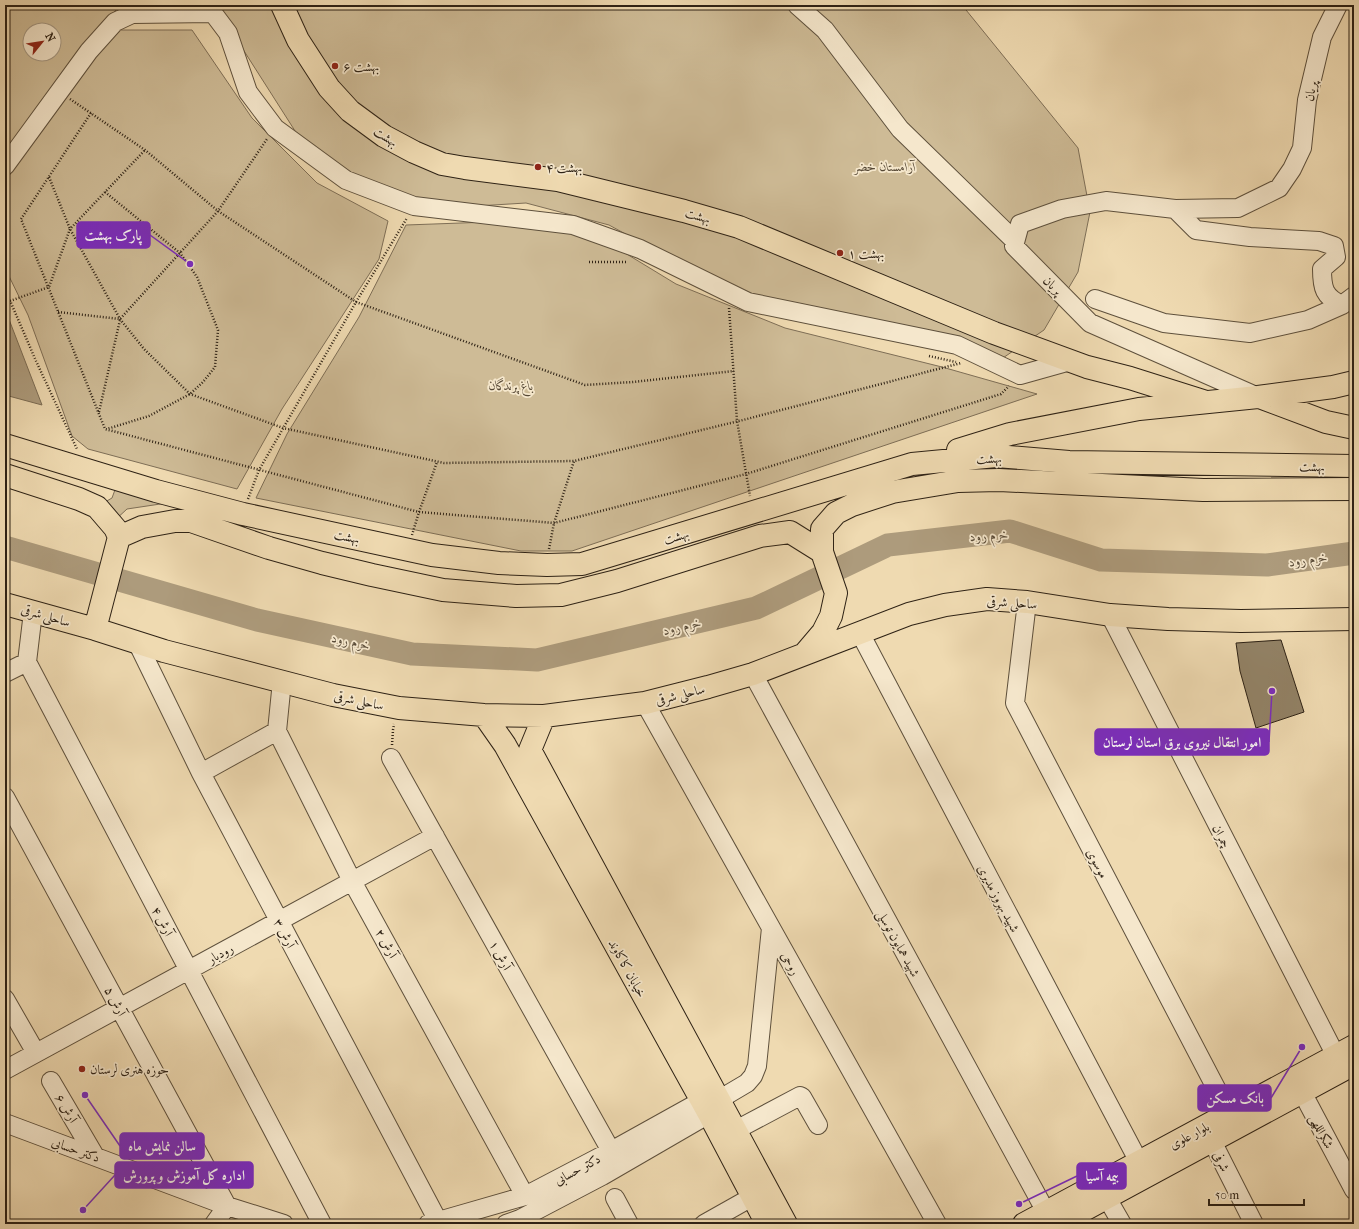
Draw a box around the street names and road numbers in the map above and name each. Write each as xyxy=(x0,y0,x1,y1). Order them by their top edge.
street label: پریان xyxy=(1301,78,1322,103)
street label: بهشت xyxy=(370,123,401,150)
street label: بهشت xyxy=(683,205,712,227)
street label: پریان xyxy=(1039,273,1066,301)
street label: بهشت xyxy=(976,451,1002,467)
street label: بهشت xyxy=(1299,459,1325,475)
street label: بهشت xyxy=(333,526,361,547)
street label: بهشت xyxy=(662,526,691,548)
street label: ساحلی شرقی xyxy=(986,593,1038,615)
street label: ساحلی شرقی xyxy=(19,601,72,633)
street label: ساحلی شرقی xyxy=(654,681,707,711)
street label: ساحلی شرقی xyxy=(332,688,385,716)
street label: چمران xyxy=(1208,822,1234,851)
street label: موسوی xyxy=(1083,846,1112,881)
street label: شهید بهروز مدیری xyxy=(974,862,1023,935)
street label: آرش ۴ xyxy=(148,904,177,940)
street label: شهید همایون توسلی xyxy=(871,907,923,981)
street label: آرش ۳ xyxy=(270,916,299,952)
street label: آرش ۲ xyxy=(372,926,401,962)
street label: خیابان کاکاوند xyxy=(605,937,650,1000)
street label: آرش ۱ xyxy=(486,938,515,974)
street label: رودبار xyxy=(203,940,236,968)
street label: روحی xyxy=(777,949,803,978)
street label: آرش ۵ xyxy=(101,984,130,1020)
street label: آرش ۶ xyxy=(51,1091,82,1127)
street label: شکراللهی xyxy=(1305,1112,1337,1152)
street label: بلوار علوی xyxy=(1167,1119,1212,1153)
street label: دکتر حسابی xyxy=(49,1134,102,1167)
street label: شرفی xyxy=(1209,1148,1233,1174)
street label: دکتر حسابی xyxy=(552,1151,604,1190)

